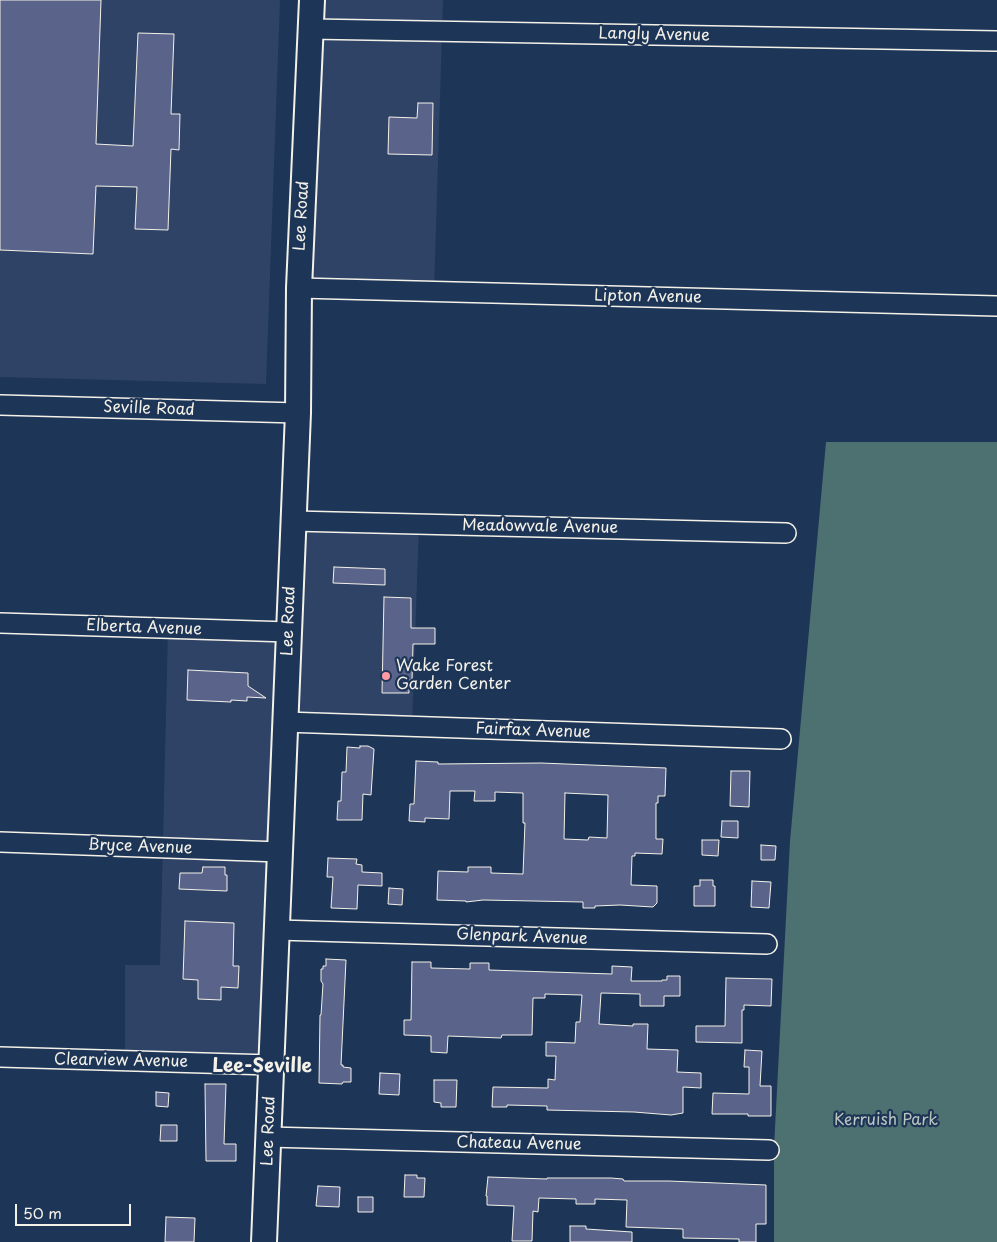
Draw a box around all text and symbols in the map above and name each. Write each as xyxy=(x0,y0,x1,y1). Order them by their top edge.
street label: Langly Avenue xyxy=(598,24,710,46)
street label: Lee Road xyxy=(291,180,313,252)
street label: Lipton Avenue xyxy=(594,286,702,308)
street label: Seville Road xyxy=(103,398,195,420)
street label: Meadowvale Avenue xyxy=(462,516,618,538)
street label: Lee Road xyxy=(278,586,300,656)
street label: Elberta Avenue xyxy=(86,616,202,640)
place label: Wake Forest Garden Center xyxy=(396,657,511,695)
marker: Wake Forest Garden Center xyxy=(380,670,392,682)
street label: Fairfax Avenue xyxy=(475,719,591,743)
street label: Bryce Avenue xyxy=(87,836,193,858)
street label: Glenpark Avenue xyxy=(456,925,588,949)
street label: Clearview Avenue xyxy=(54,1050,188,1072)
district label: Lee-Seville xyxy=(212,1056,312,1078)
street label: Lee Road xyxy=(258,1096,280,1166)
park label: Kerruish Park xyxy=(834,1111,938,1131)
street label: Chateau Avenue xyxy=(456,1133,582,1155)
scale bar xyxy=(18,1194,134,1226)
text: 50 m xyxy=(23,1201,62,1224)

